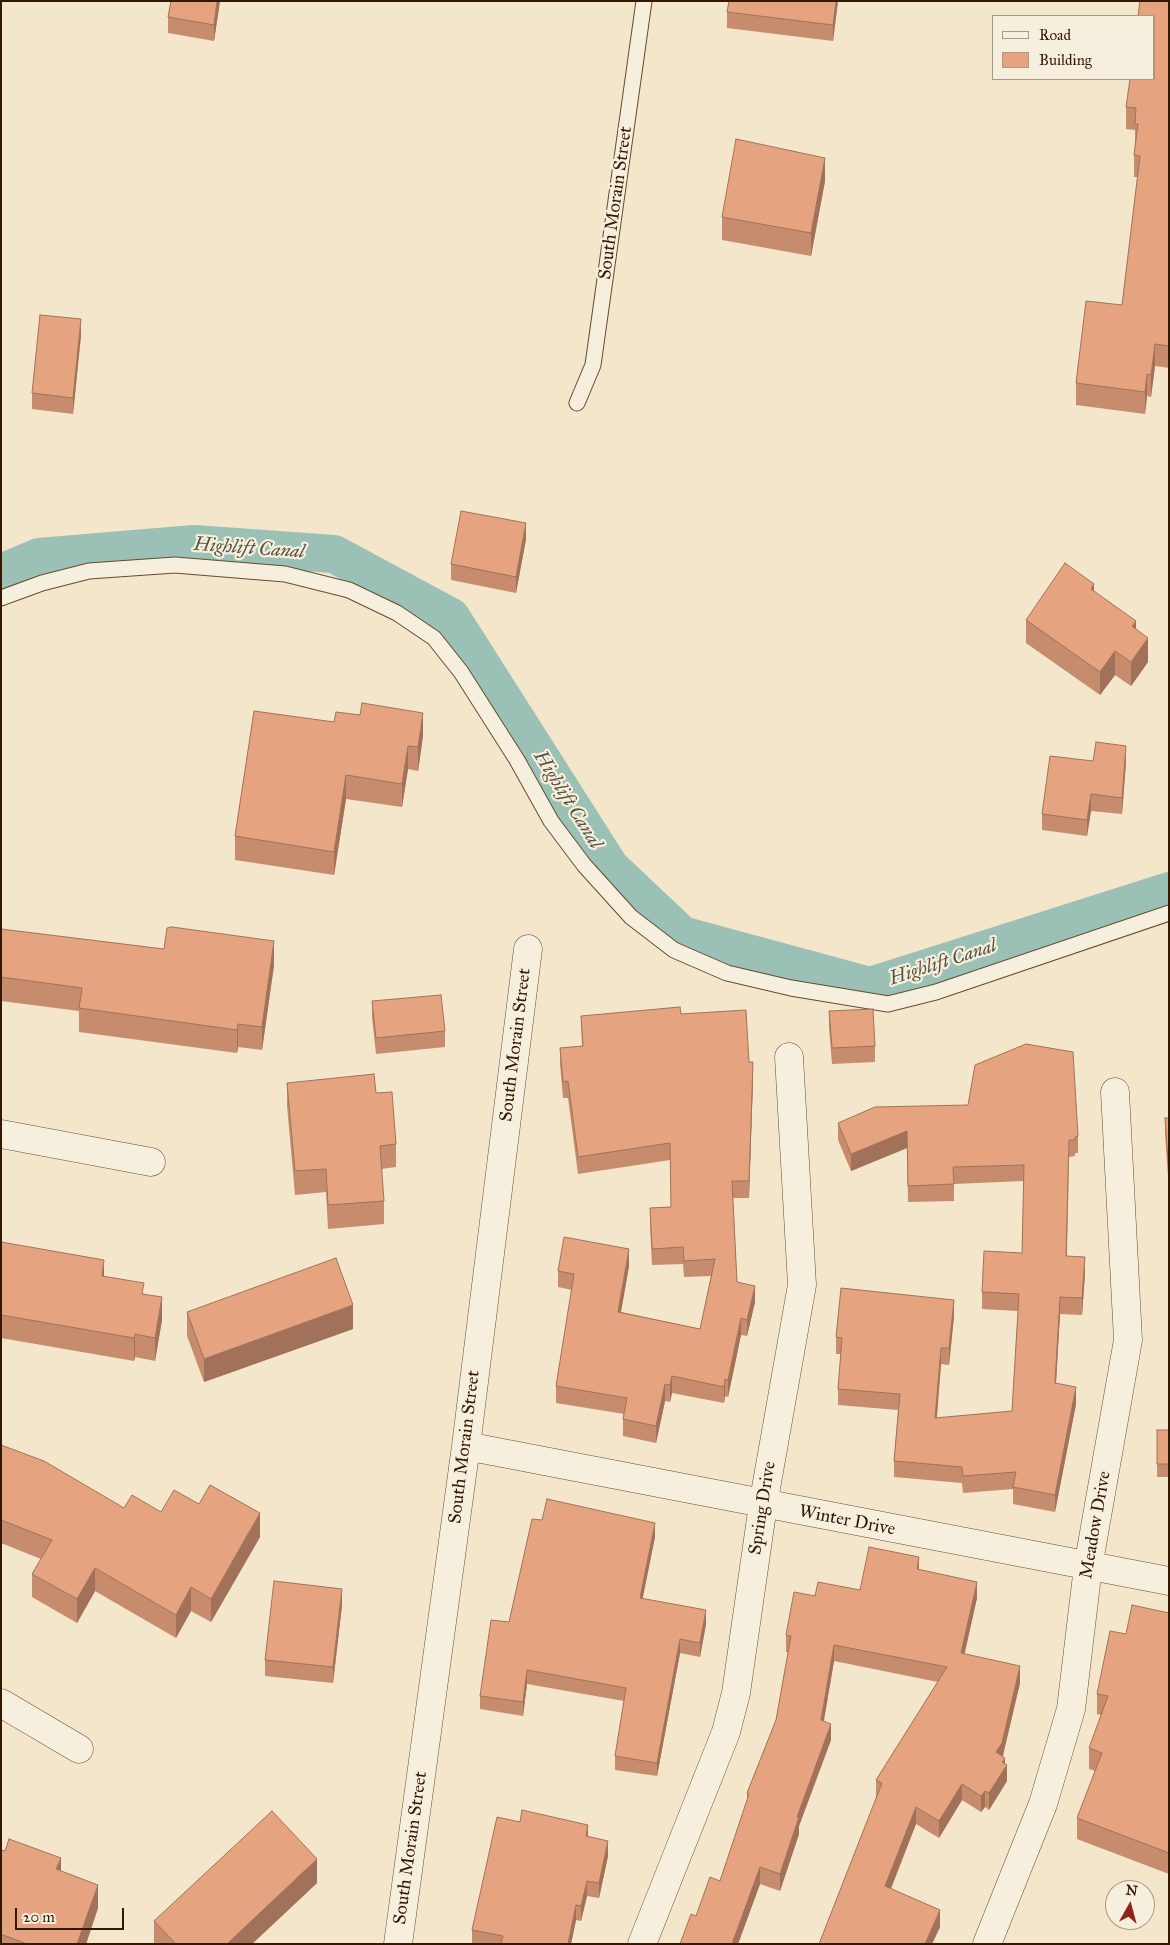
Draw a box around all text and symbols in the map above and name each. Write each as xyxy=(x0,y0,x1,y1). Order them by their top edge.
legend xyxy=(992,15,1155,80)
text: Road xyxy=(1039,26,1071,44)
text: Building xyxy=(1039,51,1092,69)
street label: South Morain Street xyxy=(595,125,637,281)
water label: Highlift Canal xyxy=(193,534,305,564)
water label: Highlift Canal xyxy=(528,747,606,853)
water label: Highlift Canal xyxy=(887,935,999,991)
street label: South Morain Street xyxy=(496,967,536,1123)
street label: South Morain Street xyxy=(445,1369,485,1525)
street label: Spring Drive xyxy=(745,1460,781,1556)
street label: Meadow Drive xyxy=(1076,1469,1116,1581)
street label: Winter Drive xyxy=(797,1501,897,1541)
street label: South Morain Street xyxy=(390,1770,432,1926)
north arrow xyxy=(1105,1880,1155,1930)
text: N xyxy=(1125,1881,1139,1900)
scale bar xyxy=(18,1898,126,1930)
text: 20 m xyxy=(23,1908,55,1926)

